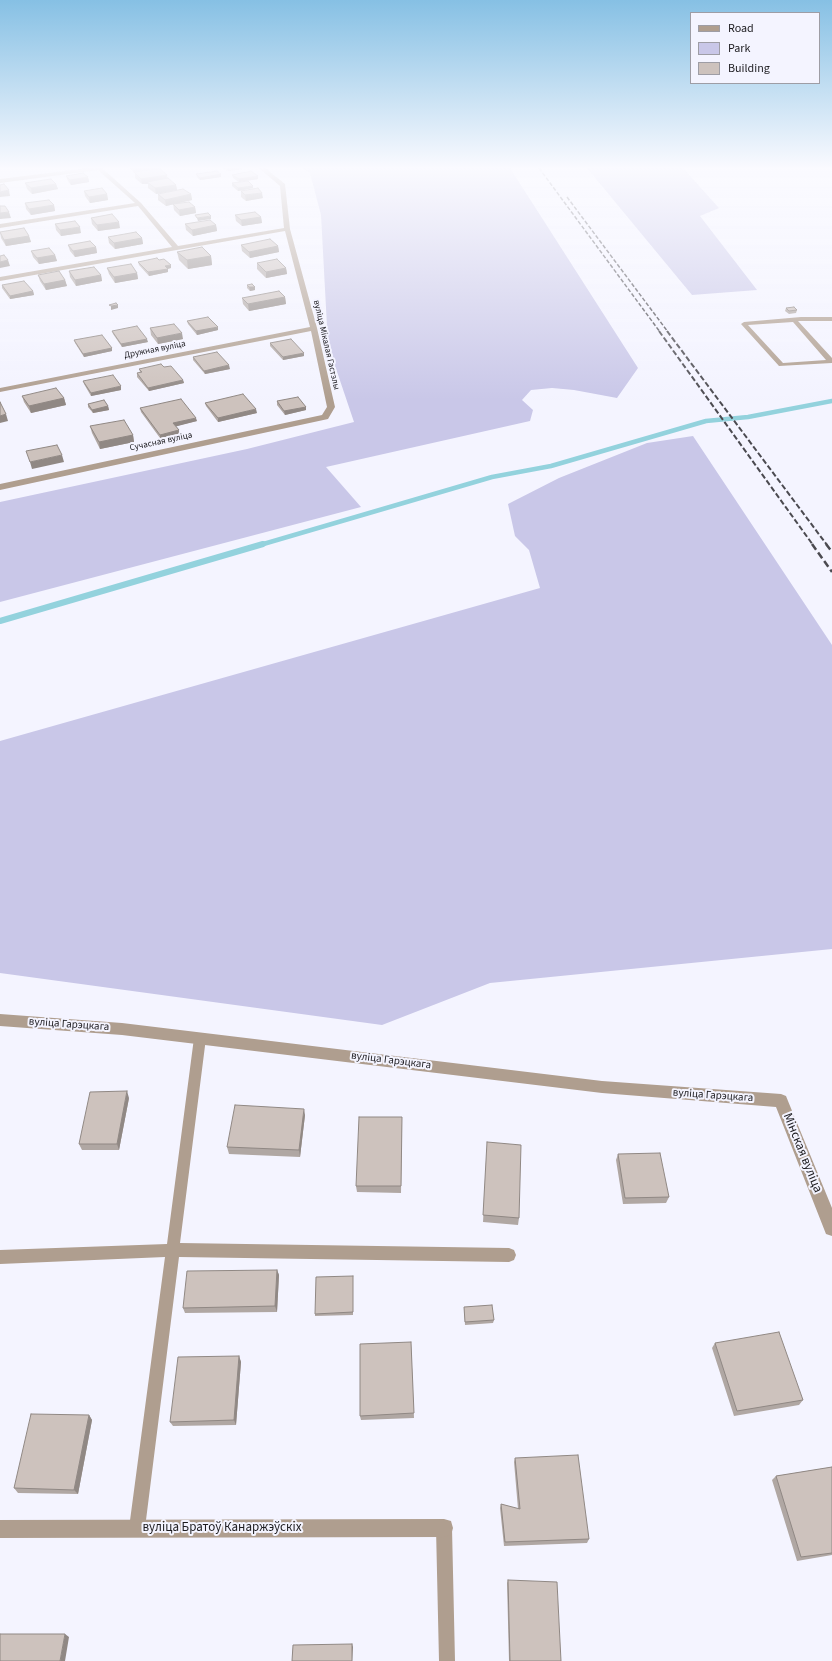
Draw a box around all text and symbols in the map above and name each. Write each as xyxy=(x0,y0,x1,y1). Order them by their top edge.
legend xyxy=(690,12,820,84)
text: Road xyxy=(728,20,754,37)
text: Park xyxy=(728,40,750,57)
text: Building xyxy=(728,60,770,77)
street label: вуліца Мікалая Гастэлы xyxy=(310,299,342,391)
street label: Дружная вуліца xyxy=(123,339,187,361)
street label: Сучасная вуліца xyxy=(129,430,193,454)
street label: вуліца Гарэцкага xyxy=(28,1016,110,1034)
street label: вуліца Гарэцкага xyxy=(350,1050,432,1072)
street label: вуліца Гарэцкага xyxy=(672,1087,754,1105)
street label: Мінская вуліца xyxy=(779,1111,825,1195)
street label: вуліца Братоў Канаржэўскіх xyxy=(143,1520,301,1536)

